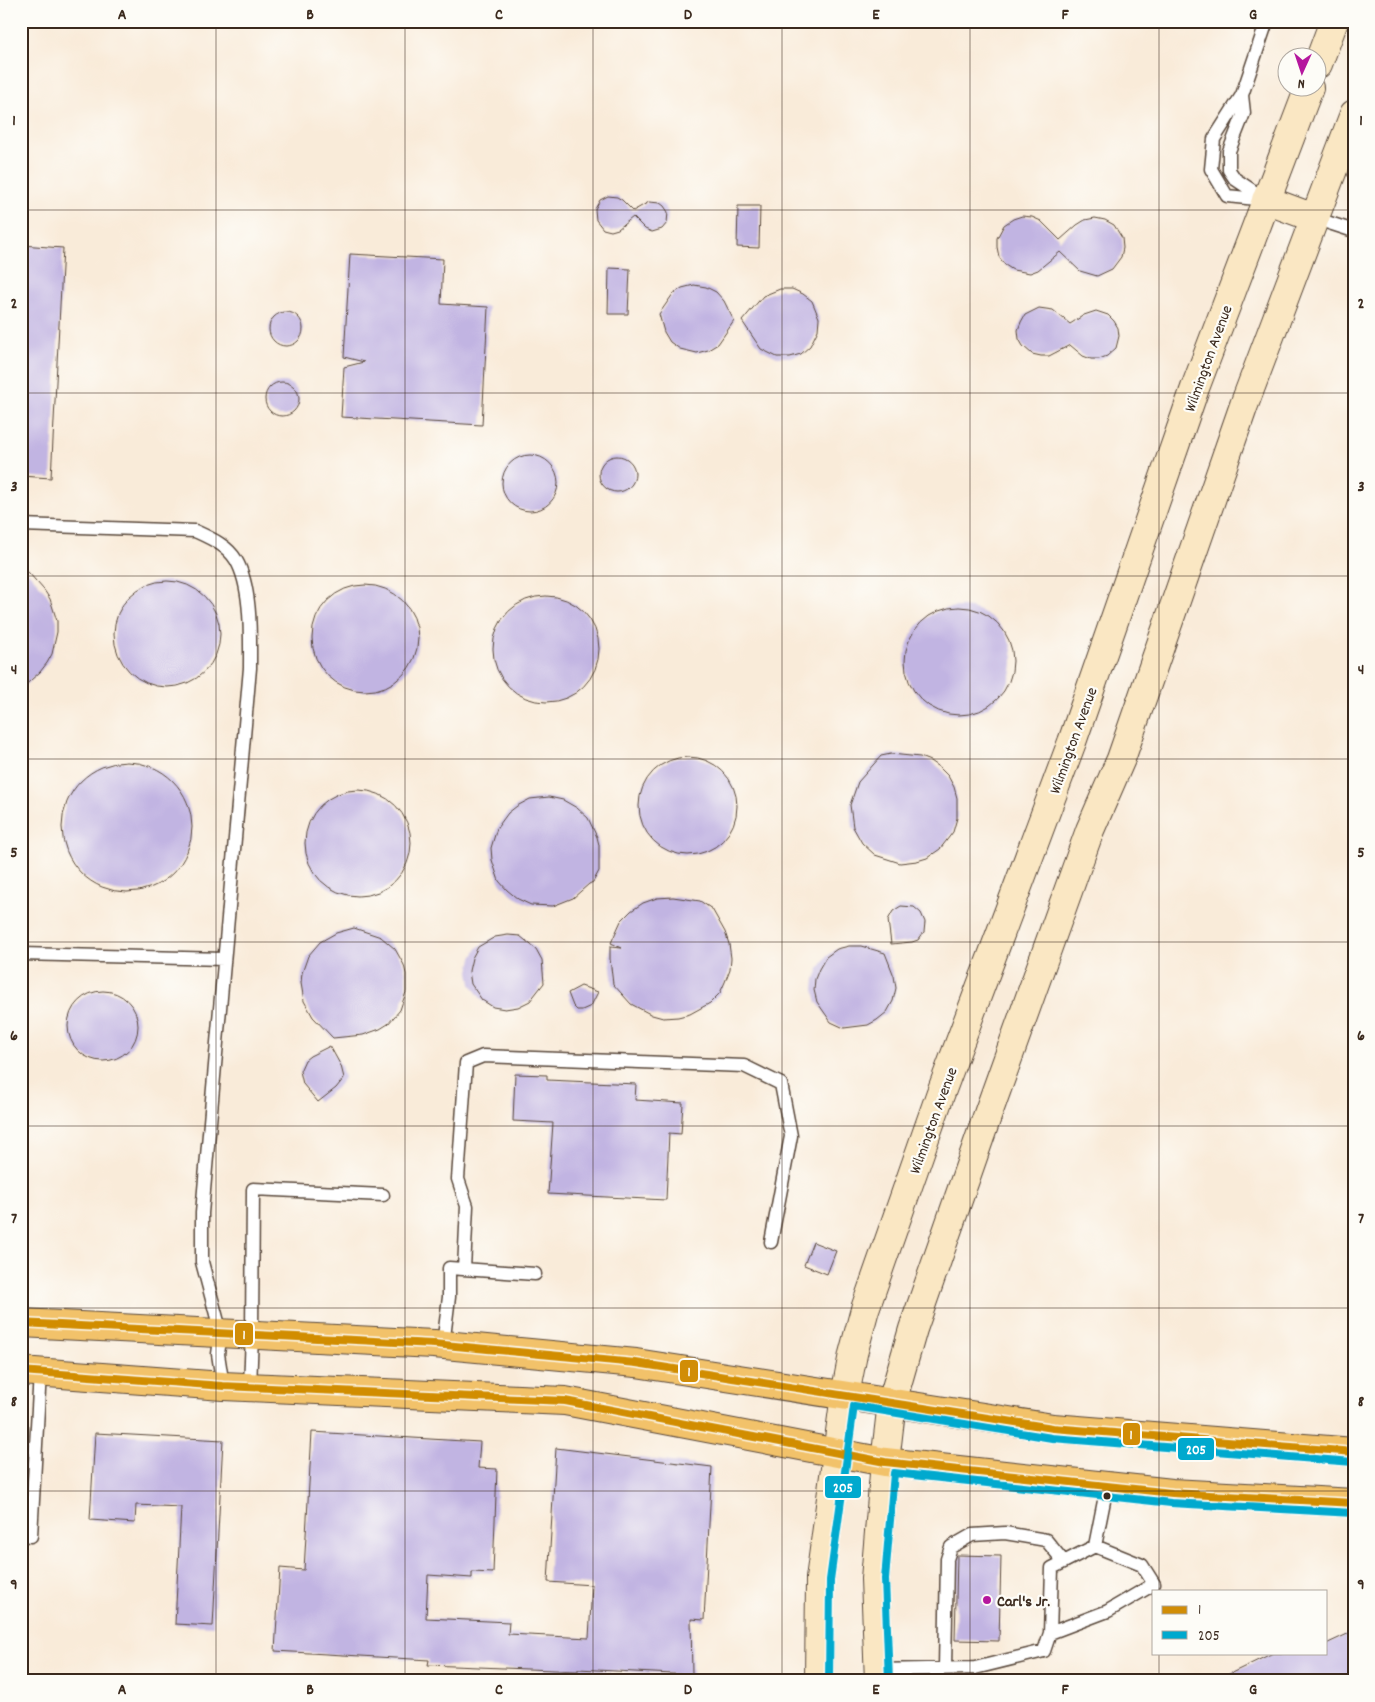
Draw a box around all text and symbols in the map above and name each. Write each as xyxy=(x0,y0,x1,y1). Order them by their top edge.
text: A xyxy=(118,4,127,27)
text: B xyxy=(306,4,314,27)
text: C xyxy=(495,4,503,27)
text: D xyxy=(684,4,693,27)
text: E xyxy=(872,4,880,27)
text: F xyxy=(1061,4,1069,27)
text: G xyxy=(1249,4,1257,27)
north arrow xyxy=(1278,48,1328,98)
text: N xyxy=(1297,73,1305,93)
text: 1 xyxy=(12,110,16,133)
text: 1 xyxy=(1359,110,1363,133)
text: 2 xyxy=(11,293,18,316)
text: 2 xyxy=(1358,293,1365,316)
street label: Wilmington Avenue xyxy=(1179,302,1239,415)
text: 3 xyxy=(10,476,18,499)
text: 3 xyxy=(1357,476,1365,499)
text: 4 xyxy=(11,659,17,682)
text: 4 xyxy=(1358,659,1364,682)
street label: Wilmington Avenue xyxy=(1044,684,1104,797)
text: 5 xyxy=(10,842,18,865)
text: 5 xyxy=(1357,842,1365,865)
text: 6 xyxy=(10,1025,18,1048)
text: 6 xyxy=(1357,1025,1365,1048)
street label: Wilmington Avenue xyxy=(904,1064,964,1177)
text: 7 xyxy=(11,1208,17,1231)
text: 7 xyxy=(1358,1208,1364,1231)
line badge: 1 xyxy=(234,1322,254,1346)
text: 1 xyxy=(242,1326,246,1346)
line badge: 1 xyxy=(679,1359,699,1383)
text: 1 xyxy=(687,1363,691,1383)
text: 8 xyxy=(11,1391,18,1414)
text: 8 xyxy=(1358,1391,1365,1414)
line badge: 1 xyxy=(1122,1422,1141,1446)
text: 1 xyxy=(1129,1426,1133,1446)
line badge: 205 xyxy=(1177,1437,1215,1461)
text: 205 xyxy=(1186,1441,1207,1461)
line badge: 205 xyxy=(824,1475,862,1499)
text: 205 xyxy=(833,1479,854,1499)
unlabelled marker xyxy=(1102,1491,1112,1501)
text: 9 xyxy=(10,1574,18,1597)
text: 9 xyxy=(1357,1574,1365,1597)
legend xyxy=(1152,1590,1328,1654)
place label: Carl's Jr. xyxy=(997,1591,1050,1614)
marker: Carl's Jr. xyxy=(981,1594,993,1606)
text: 1 xyxy=(1198,1600,1201,1622)
text: 205 xyxy=(1198,1626,1220,1648)
text: A xyxy=(118,1679,127,1702)
text: B xyxy=(306,1679,314,1702)
text: C xyxy=(495,1679,503,1702)
text: D xyxy=(684,1679,693,1702)
text: E xyxy=(872,1679,880,1702)
text: F xyxy=(1061,1679,1069,1702)
text: G xyxy=(1249,1679,1257,1702)

